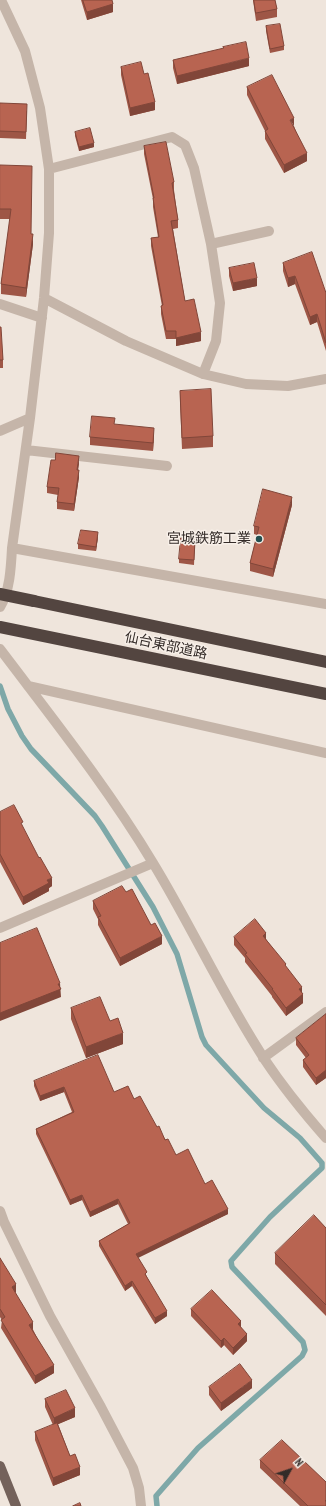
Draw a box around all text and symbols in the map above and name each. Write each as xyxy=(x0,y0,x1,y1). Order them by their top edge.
place label: 宮城鉄筋工業 xyxy=(167,531,251,547)
marker: 宮城鉄筋工業 xyxy=(254,534,264,544)
street label: 仙台東部道路 xyxy=(123,629,209,663)
north arrow xyxy=(270,1450,310,1490)
text: N xyxy=(292,1456,306,1469)

